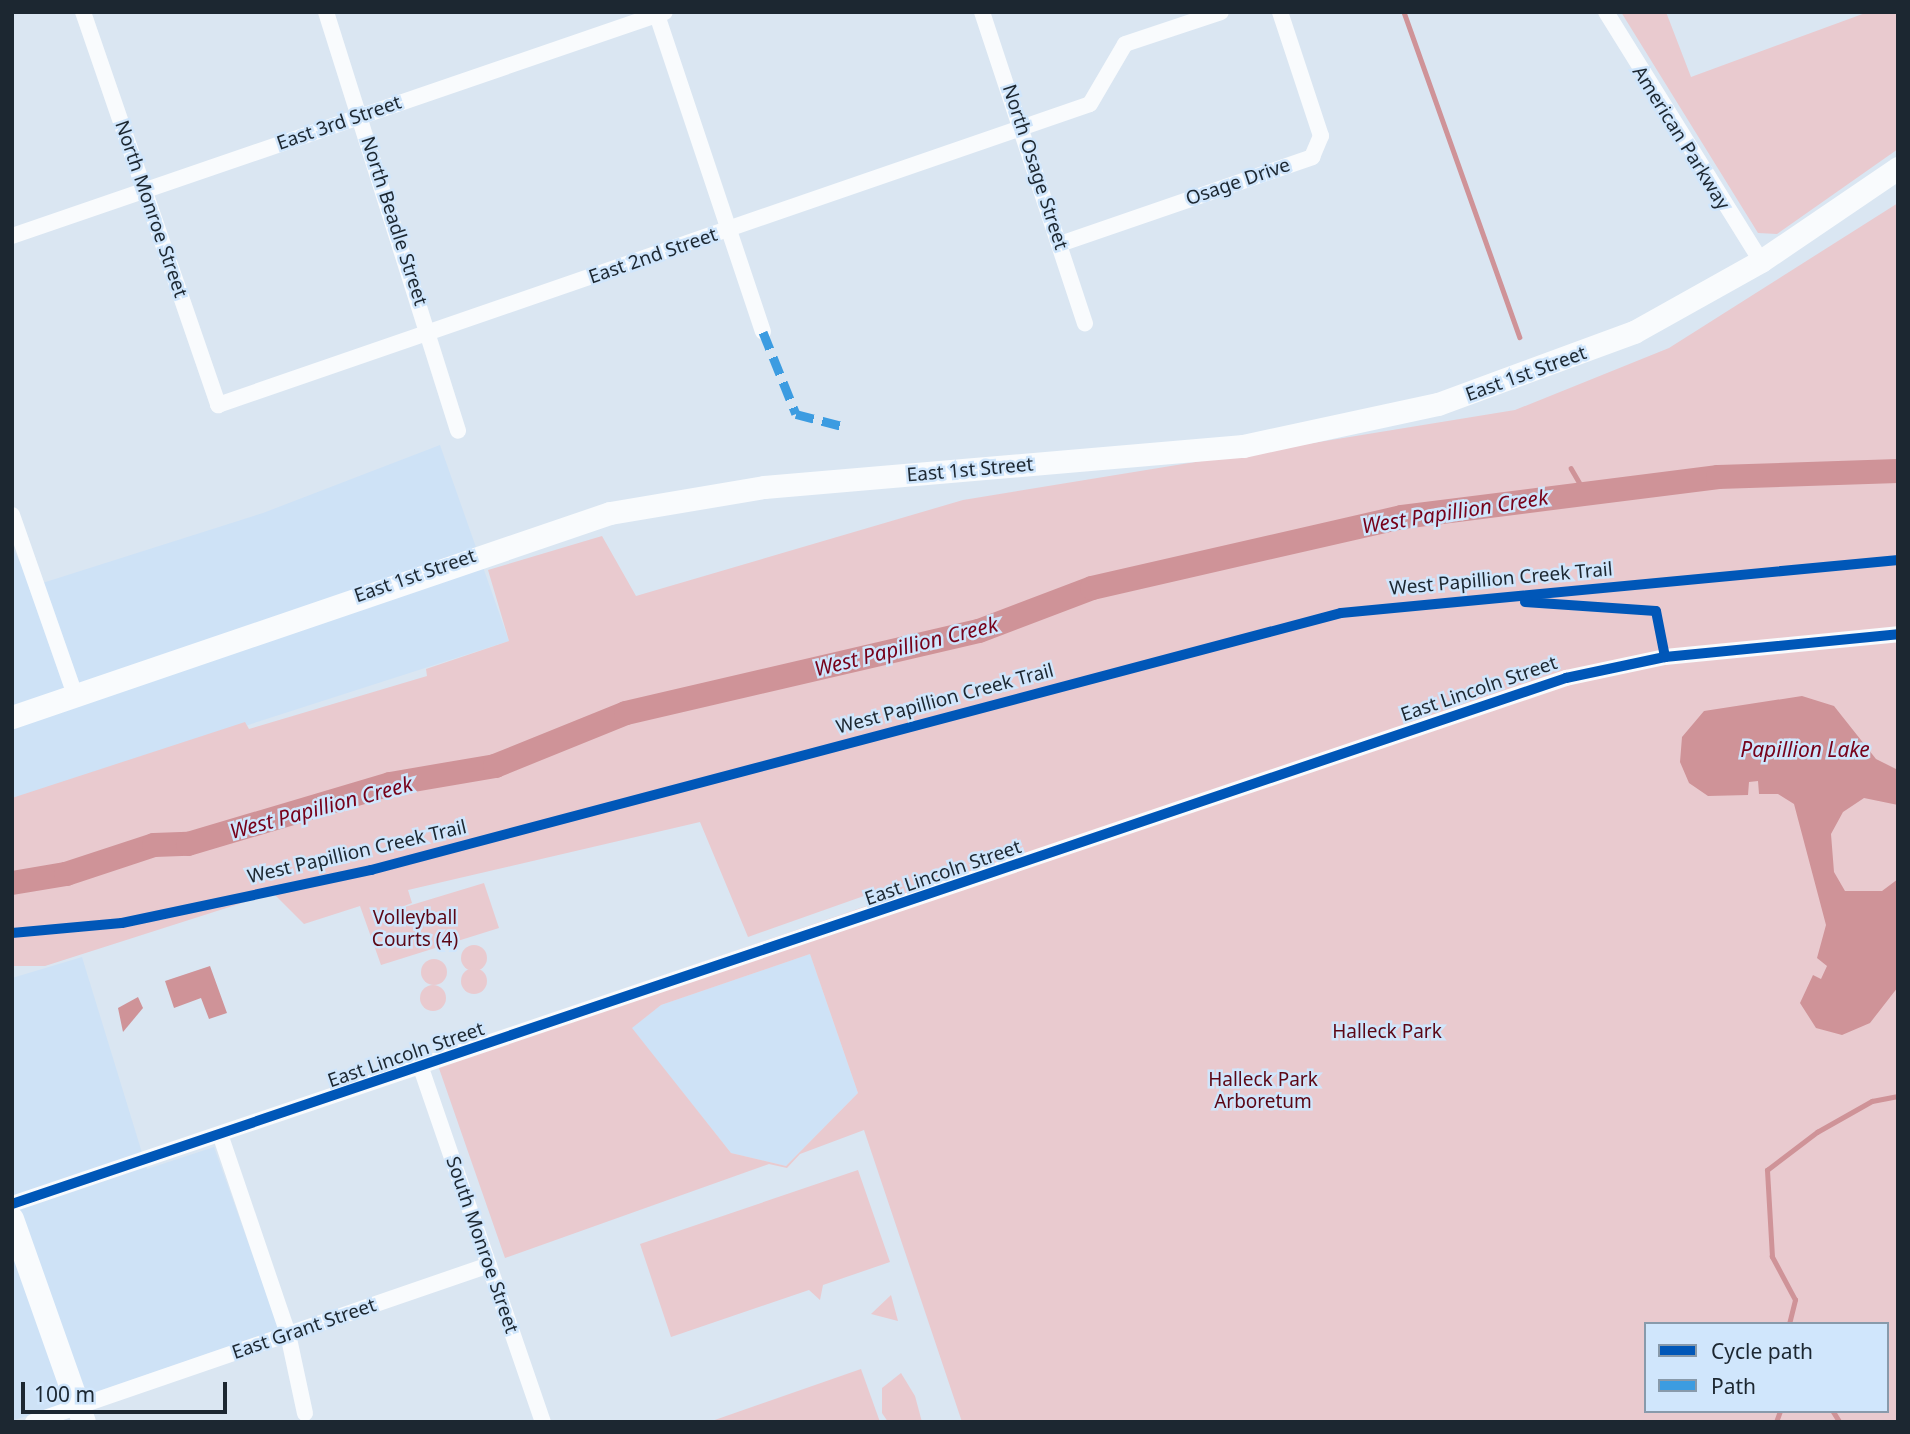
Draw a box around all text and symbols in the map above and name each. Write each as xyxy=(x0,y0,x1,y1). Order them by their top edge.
street label: American Parkway xyxy=(1628,62,1734,214)
street label: North Osage Street xyxy=(998,82,1072,252)
street label: East 3rd Street xyxy=(274,91,404,155)
street label: North Monroe Street xyxy=(110,118,192,300)
street label: North Beadle Street xyxy=(356,134,432,308)
street label: Osage Drive xyxy=(1183,153,1293,211)
street label: East 2nd Street xyxy=(586,223,720,289)
street label: East 1st Street xyxy=(1462,342,1590,406)
street label: East 1st Street xyxy=(906,453,1034,487)
water label: West Papillion Creek xyxy=(1360,484,1550,538)
street label: East 1st Street xyxy=(351,545,479,607)
street label: West Papillion Creek Trail xyxy=(1388,558,1614,600)
water label: West Papillion Creek xyxy=(812,611,1000,681)
street label: East Lincoln Street xyxy=(1398,652,1560,726)
street label: West Papillion Creek Trail xyxy=(834,659,1056,739)
water label: Papillion Lake xyxy=(1740,736,1870,762)
water label: West Papillion Creek xyxy=(227,770,415,844)
street label: West Papillion Creek Trail xyxy=(245,816,469,888)
street label: East Lincoln Street xyxy=(862,836,1024,910)
park label: Volleyball Courts (4) xyxy=(372,907,458,951)
street label: East Lincoln Street xyxy=(325,1018,487,1092)
park label: Halleck Park xyxy=(1332,1021,1442,1043)
park label: Halleck Park Arboretum xyxy=(1208,1069,1318,1113)
street label: South Monroe Street xyxy=(441,1154,523,1336)
street label: East Grant Street xyxy=(229,1294,379,1364)
legend xyxy=(1644,1322,1889,1413)
text: Cycle path xyxy=(1711,1337,1813,1365)
scale bar xyxy=(24,1368,231,1412)
text: Path xyxy=(1711,1372,1756,1400)
text: 100 m xyxy=(34,1380,95,1408)

